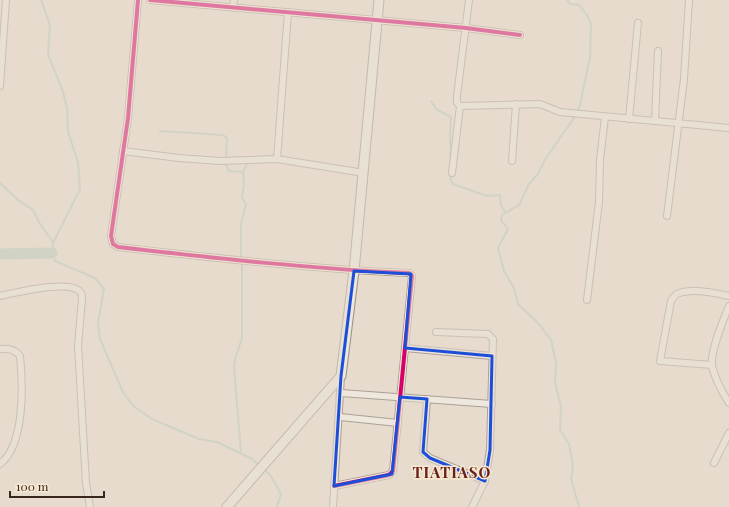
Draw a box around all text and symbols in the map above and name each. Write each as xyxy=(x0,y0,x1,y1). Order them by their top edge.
district label: TIATIASO xyxy=(413,462,491,482)
scale bar xyxy=(10,473,104,499)
text: 100 m xyxy=(16,478,49,494)

